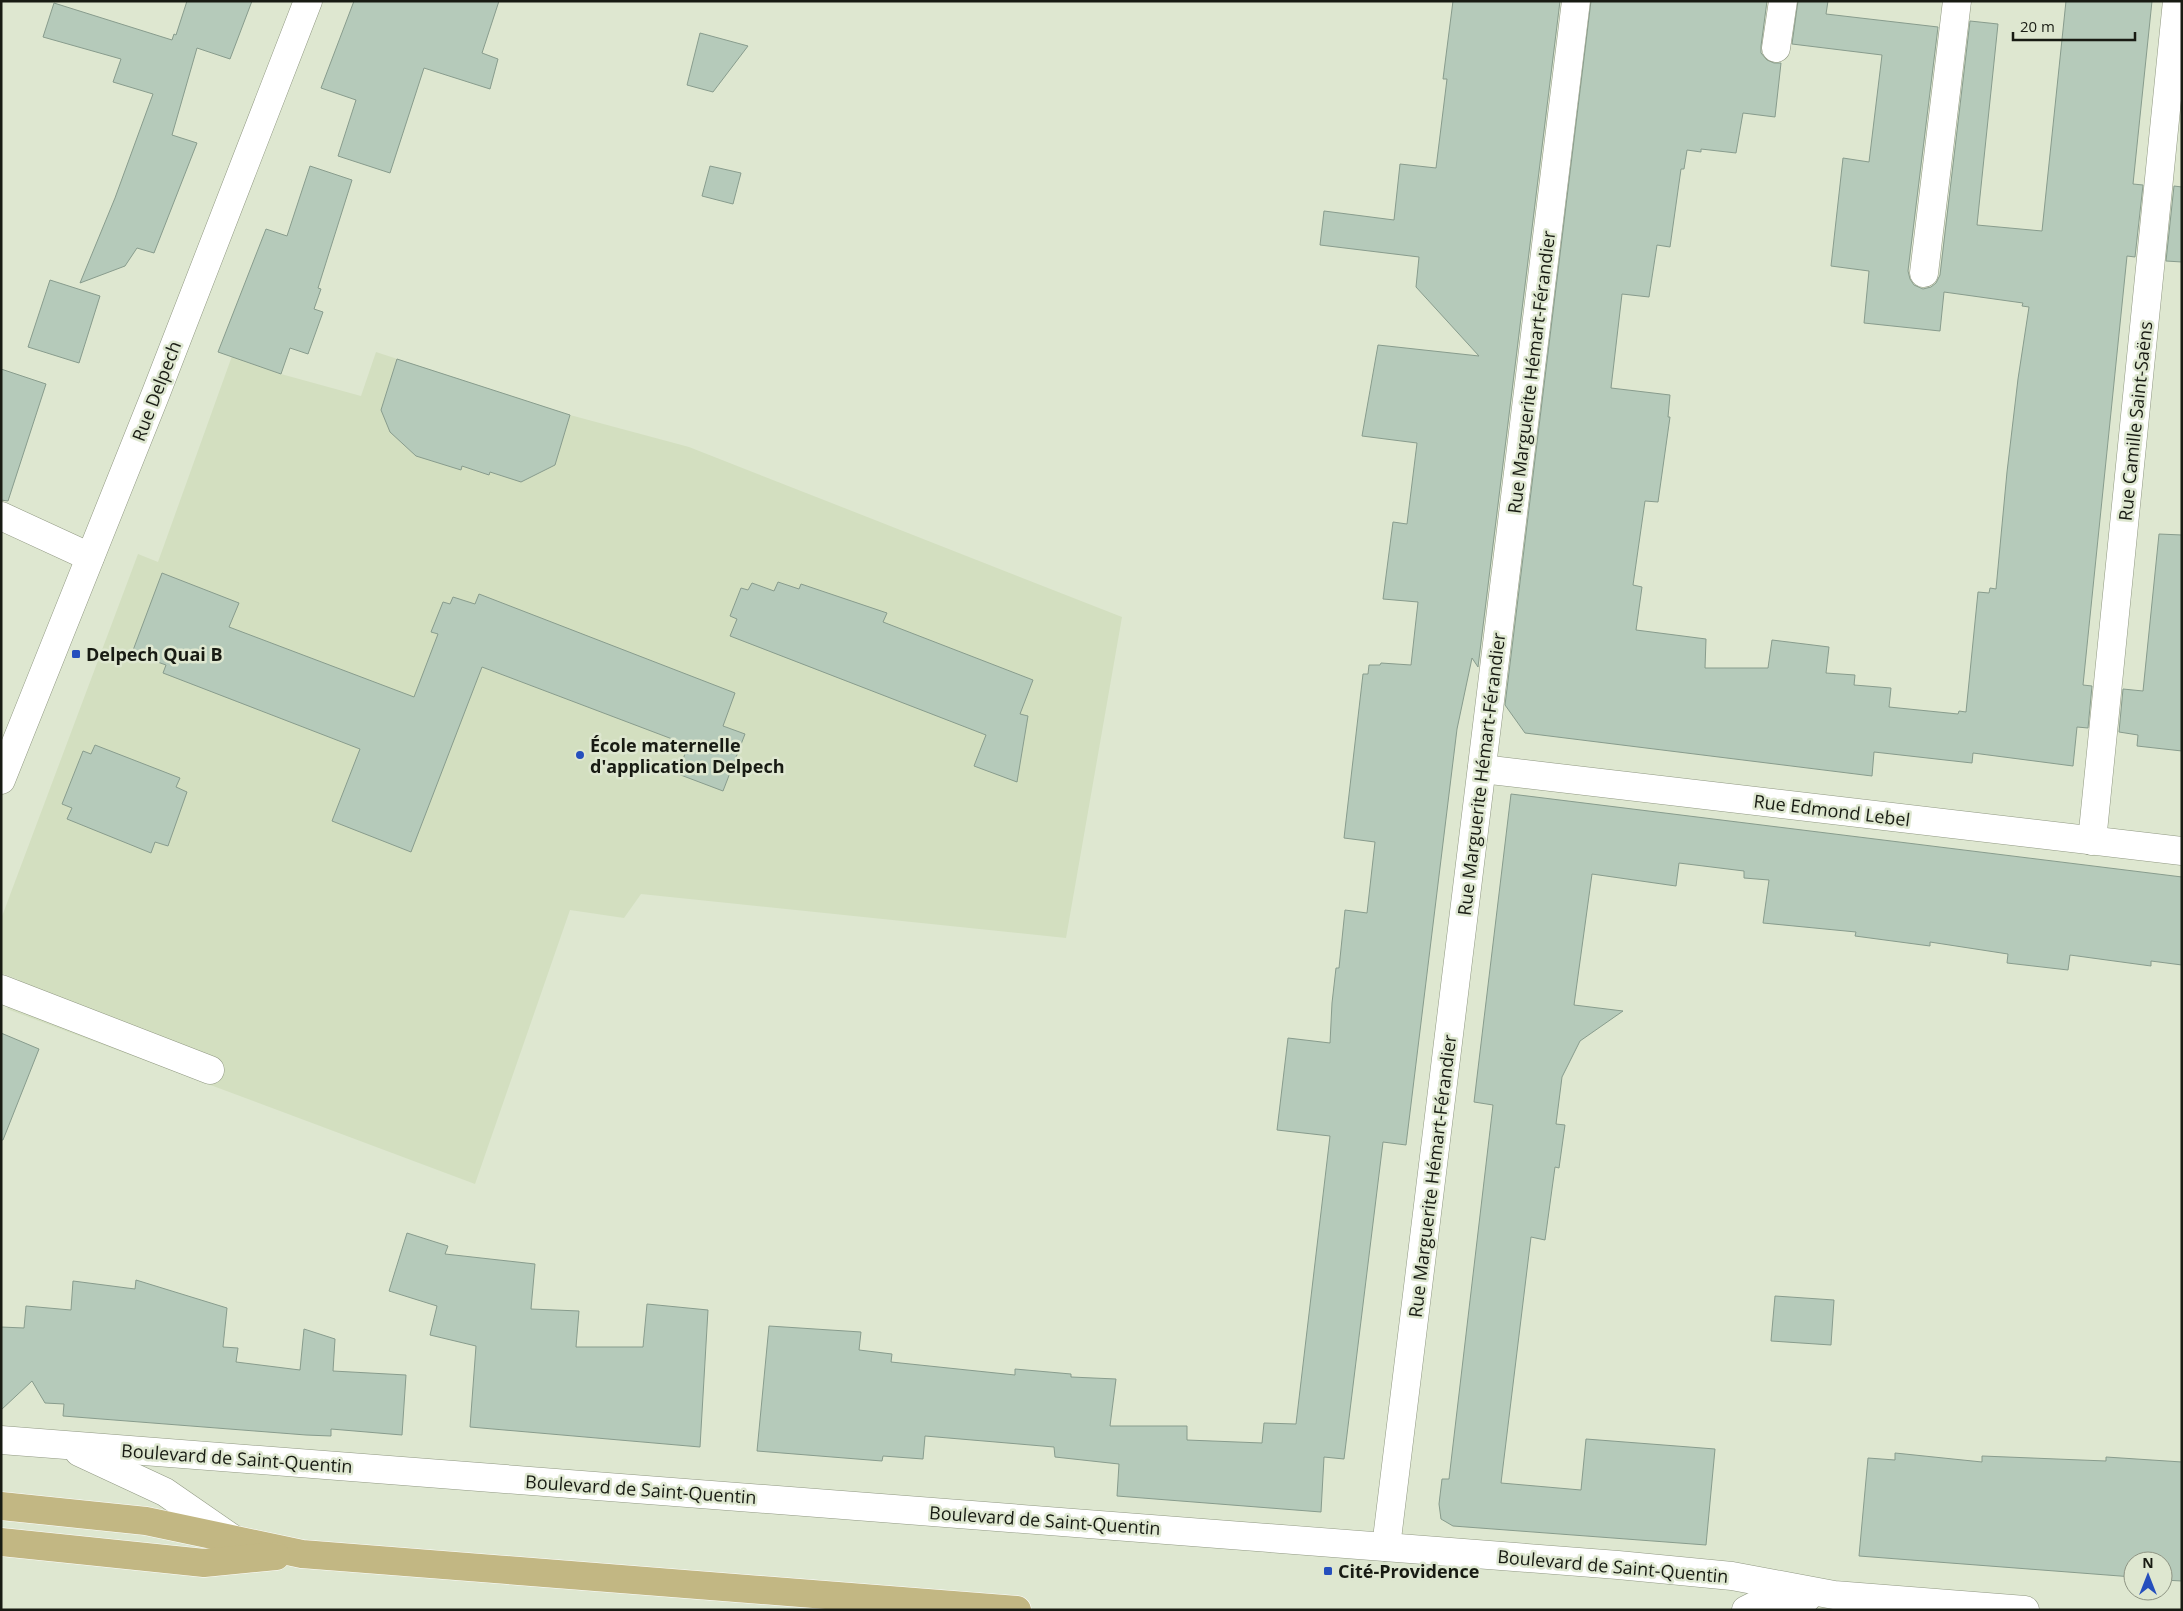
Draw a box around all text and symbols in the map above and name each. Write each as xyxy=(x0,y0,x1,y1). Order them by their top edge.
scale bar xyxy=(2013,10,2136,42)
text: 20 m xyxy=(2020,16,2055,36)
street label: Rue Marguerite Hémart-Férandier xyxy=(1502,229,1560,515)
street label: Rue Camille Saint-Saëns xyxy=(2113,320,2157,522)
street label: Rue Delpech xyxy=(126,337,186,445)
street label: Rue Marguerite Hémart-Férandier xyxy=(1452,631,1510,917)
place label: Delpech Quai B xyxy=(86,642,223,666)
marker: Delpech Quai B xyxy=(70,648,82,660)
place label: École maternelle d'application Delpech xyxy=(590,733,784,778)
marker: École maternelle d'application Delpech xyxy=(574,749,586,761)
street label: Rue Edmond Lebel xyxy=(1752,789,1912,831)
street label: Rue Marguerite Hémart-Férandier xyxy=(1403,1033,1461,1319)
street label: Boulevard de Saint-Quentin xyxy=(121,1438,353,1478)
street label: Boulevard de Saint-Quentin xyxy=(525,1469,757,1509)
street label: Boulevard de Saint-Quentin xyxy=(929,1500,1161,1540)
street label: Boulevard de Saint-Quentin xyxy=(1496,1544,1730,1588)
north arrow xyxy=(2123,1551,2173,1601)
text: N xyxy=(2142,1553,2154,1572)
place label: Cité-Providence xyxy=(1338,1559,1479,1583)
marker: Cité-Providence xyxy=(1322,1565,1334,1577)

